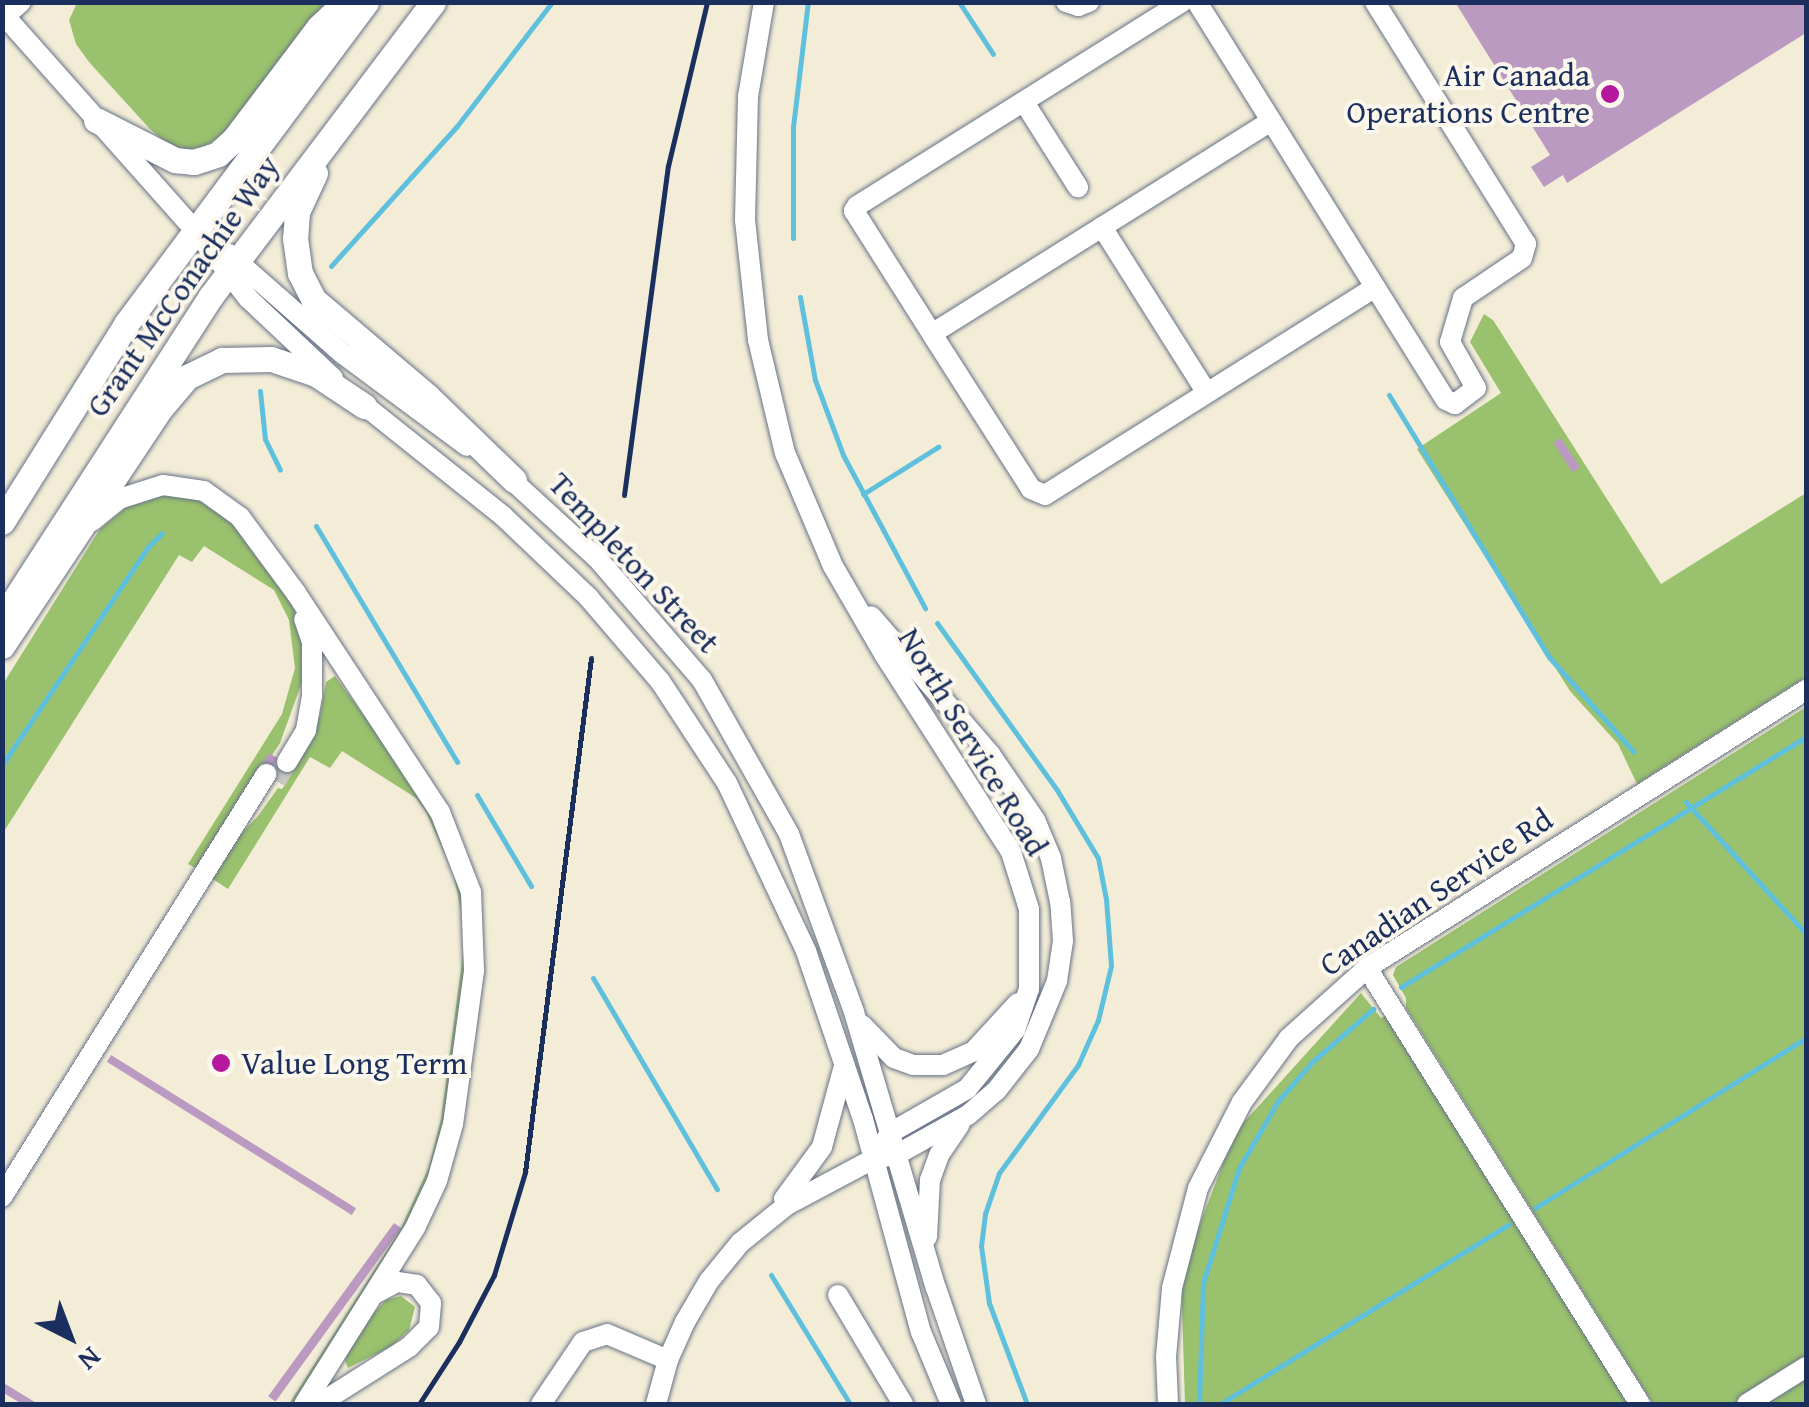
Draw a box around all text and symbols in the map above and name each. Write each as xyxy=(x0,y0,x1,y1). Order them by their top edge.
place label: Air Canada Operations Centre xyxy=(1347,57,1590,132)
marker: Air Canada Operations Centre xyxy=(1599,83,1621,105)
street label: Grant McConachie Way xyxy=(78,148,288,424)
street label: Templeton Street xyxy=(541,465,727,661)
street label: North Service Road xyxy=(890,621,1056,863)
street label: Canadian Service Rd xyxy=(1312,800,1560,984)
place label: Value Long Term xyxy=(241,1044,467,1082)
marker: Value Long Term xyxy=(210,1052,232,1074)
north arrow xyxy=(20,1287,120,1387)
text: N xyxy=(70,1338,111,1381)

